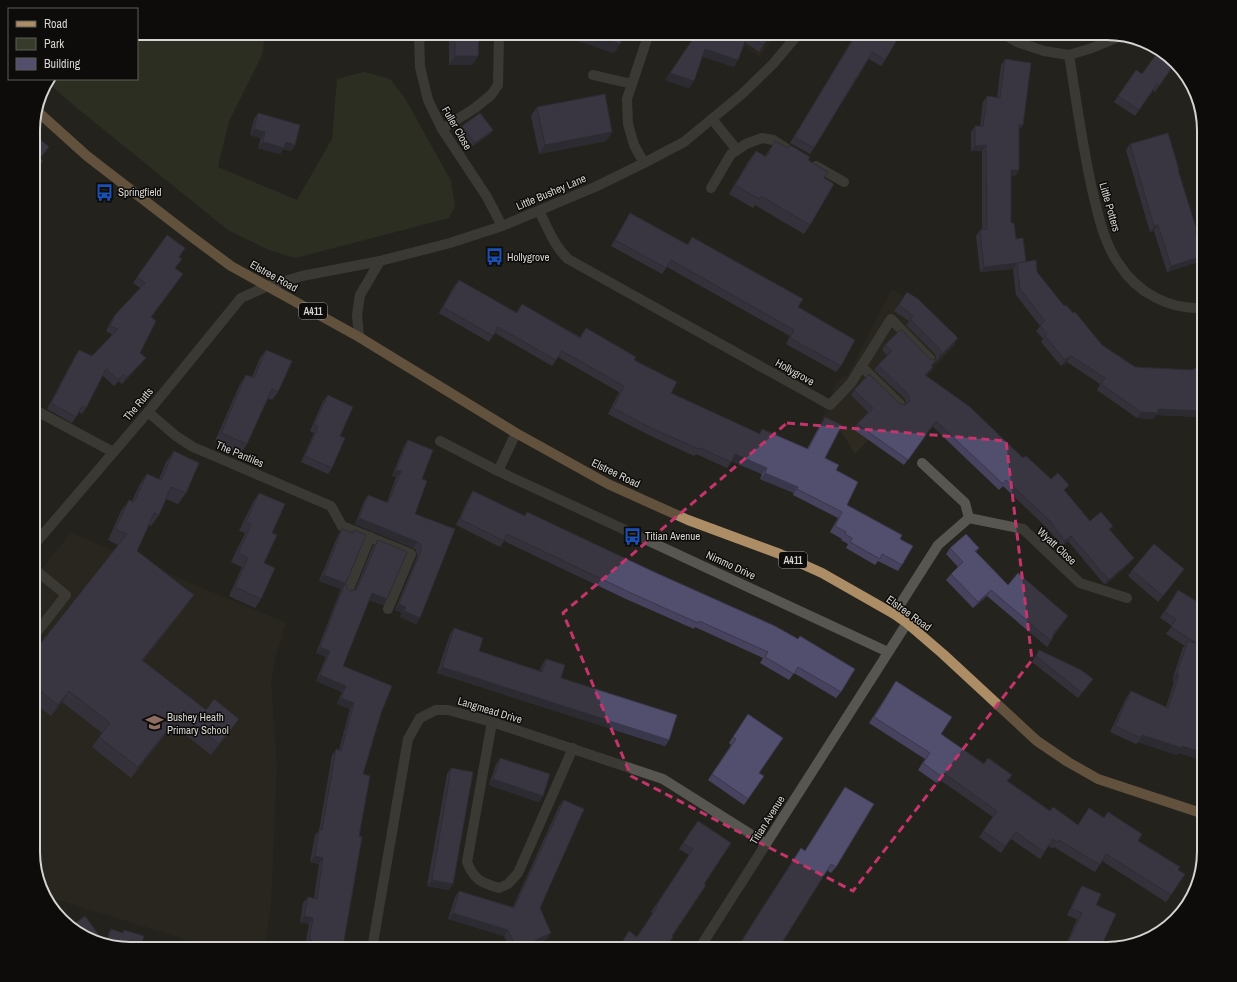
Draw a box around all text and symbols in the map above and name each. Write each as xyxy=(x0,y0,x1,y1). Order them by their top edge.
legend xyxy=(8,8,138,80)
text: Road xyxy=(44,16,68,32)
text: Park xyxy=(44,36,64,52)
text: Building xyxy=(44,56,81,72)
street label: Fuller Close xyxy=(439,104,475,152)
street label: Little Bushey Lane xyxy=(514,171,588,213)
street label: Little Potters xyxy=(1096,181,1124,234)
bus stop icon: Springfield xyxy=(95,182,115,202)
place label: Springfield xyxy=(118,185,162,199)
bus stop icon: Hollygrove xyxy=(484,247,504,267)
place label: Hollygrove xyxy=(507,250,550,264)
street label: Elstree Road xyxy=(248,257,300,295)
road number: A411 xyxy=(299,303,327,319)
street label: Hollygrove xyxy=(773,356,817,388)
street label: The Rutts xyxy=(120,384,156,423)
street label: The Pantiles xyxy=(214,438,266,471)
street label: Elstree Road xyxy=(589,455,643,491)
street label: Wyatt Close xyxy=(1034,524,1080,568)
bus stop icon: Titian Avenue xyxy=(622,526,642,546)
place label: Titian Avenue xyxy=(645,529,700,543)
street label: Nimmo Drive xyxy=(704,547,758,583)
road number: A411 xyxy=(779,552,807,568)
street label: Elstree Road xyxy=(884,592,934,634)
street label: Langmead Drive xyxy=(456,694,524,726)
place label: Bushey Heath Primary School xyxy=(167,710,229,737)
school or university icon: Bushey Heath Primary School xyxy=(144,713,164,733)
street label: Titian Avenue xyxy=(746,793,788,847)

